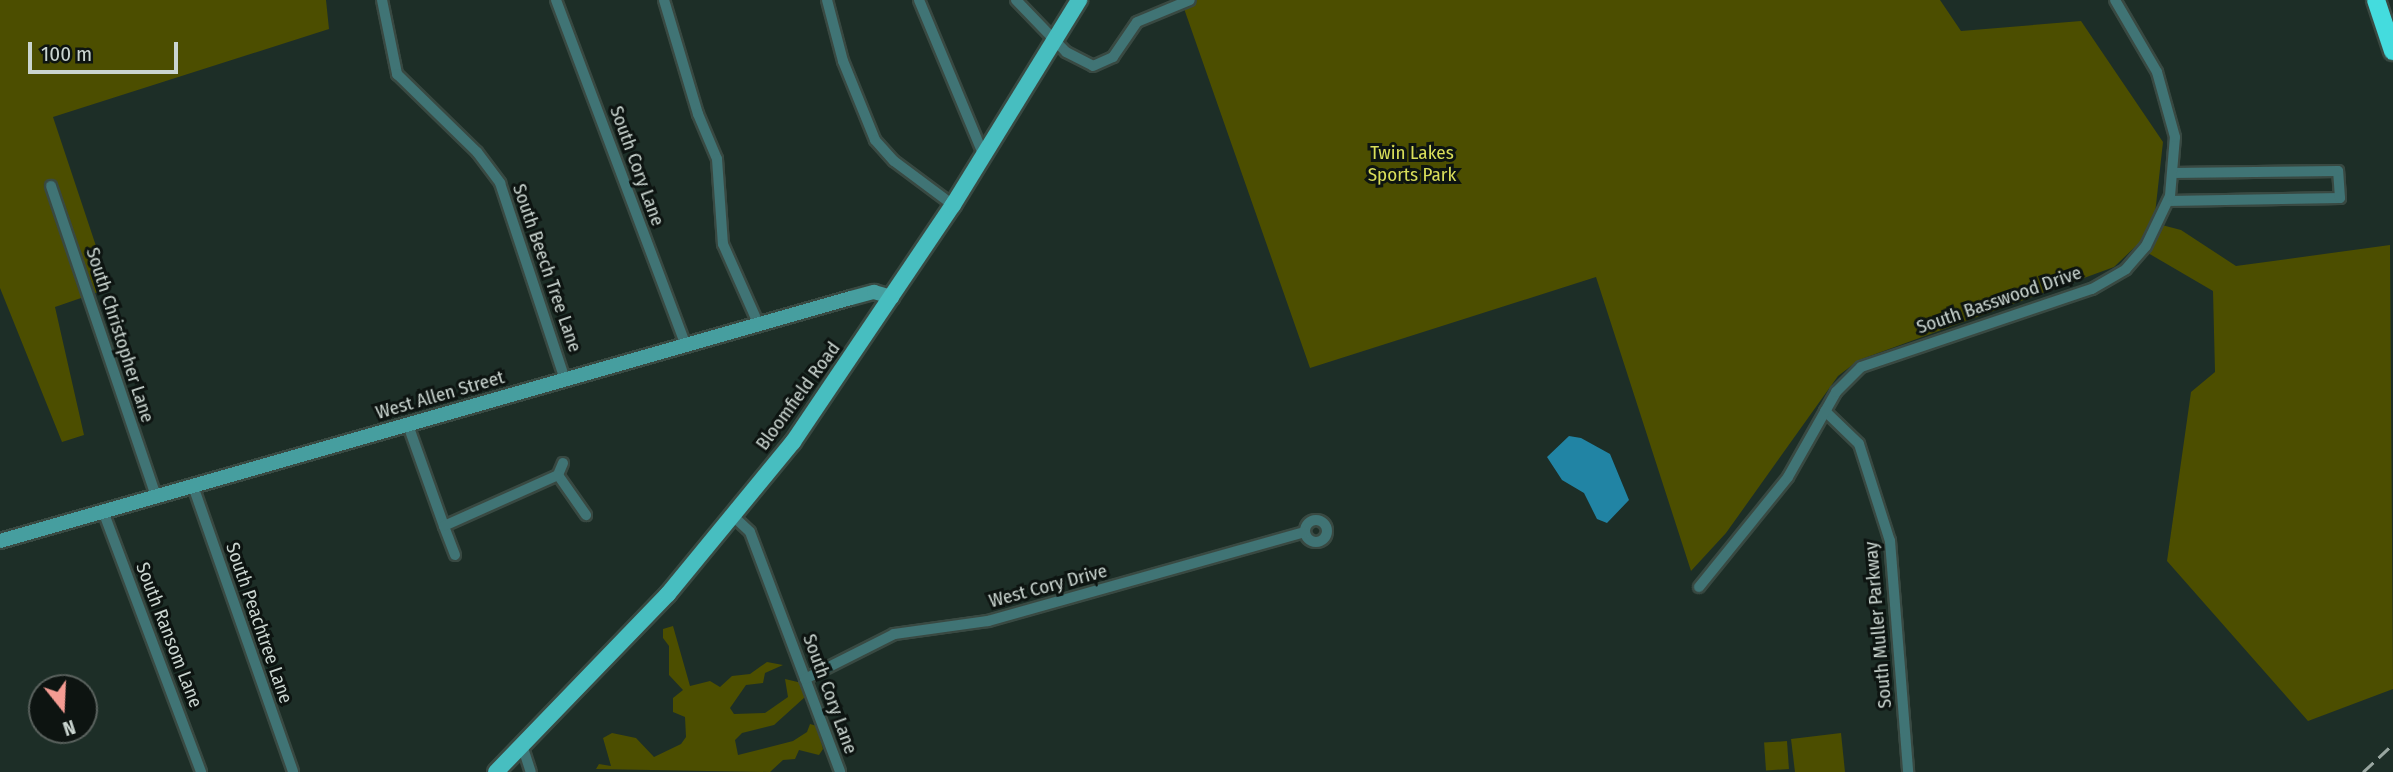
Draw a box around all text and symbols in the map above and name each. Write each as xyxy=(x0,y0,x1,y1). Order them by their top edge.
scale bar xyxy=(32,28,182,72)
text: 100 m xyxy=(41,41,92,67)
street label: South Cory Lane xyxy=(605,103,669,229)
park label: Twin Lakes Sports Park xyxy=(1368,142,1456,186)
street label: South Beech Tree Lane xyxy=(508,181,586,355)
street label: South Christopher Lane xyxy=(81,245,159,425)
street label: South Basswood Drive xyxy=(1914,261,2084,339)
street label: Bloomfield Road xyxy=(751,337,845,455)
street label: West Allen Street xyxy=(373,366,507,424)
street label: South Peachtree Lane xyxy=(221,540,297,706)
street label: South Muller Parkway xyxy=(1859,541,1897,709)
street label: South Ransom Lane xyxy=(131,559,207,711)
street label: West Cory Drive xyxy=(986,559,1110,613)
street label: South Cory Lane xyxy=(798,631,862,757)
north arrow xyxy=(28,674,98,744)
text: N xyxy=(60,715,78,740)

